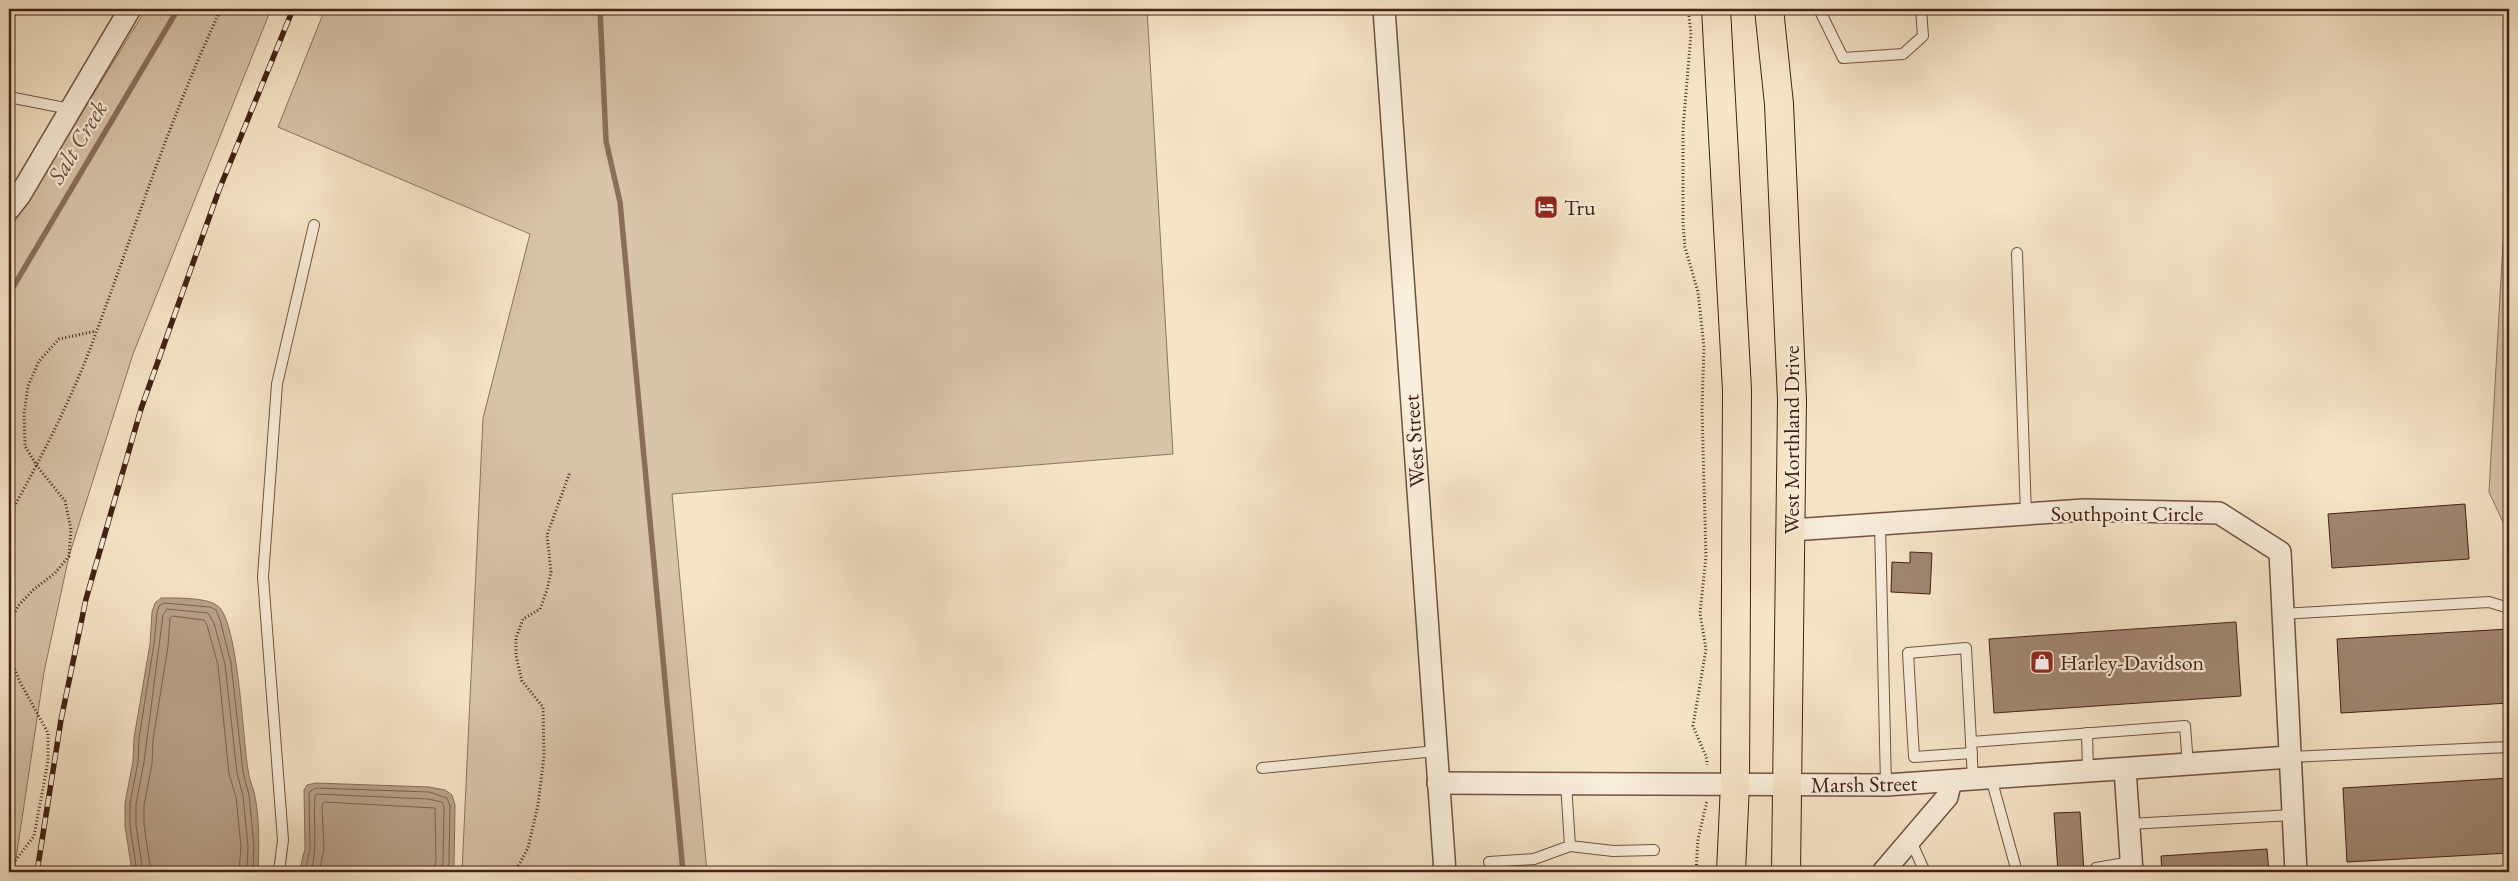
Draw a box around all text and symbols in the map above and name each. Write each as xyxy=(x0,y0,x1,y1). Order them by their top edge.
water label: Salt Creek xyxy=(39,94,114,190)
place label: Tru xyxy=(1564,193,1596,222)
hotel icon: Tru xyxy=(1533,194,1559,220)
street label: West Morthland Drive xyxy=(1777,345,1806,535)
street label: West Street xyxy=(1396,393,1432,489)
street label: Southpoint Circle xyxy=(2051,499,2204,528)
place label: Harley-Davidson xyxy=(2060,648,2205,677)
shop icon: Harley-Davidson xyxy=(2029,649,2055,675)
street label: Marsh Street xyxy=(1810,769,1918,799)

